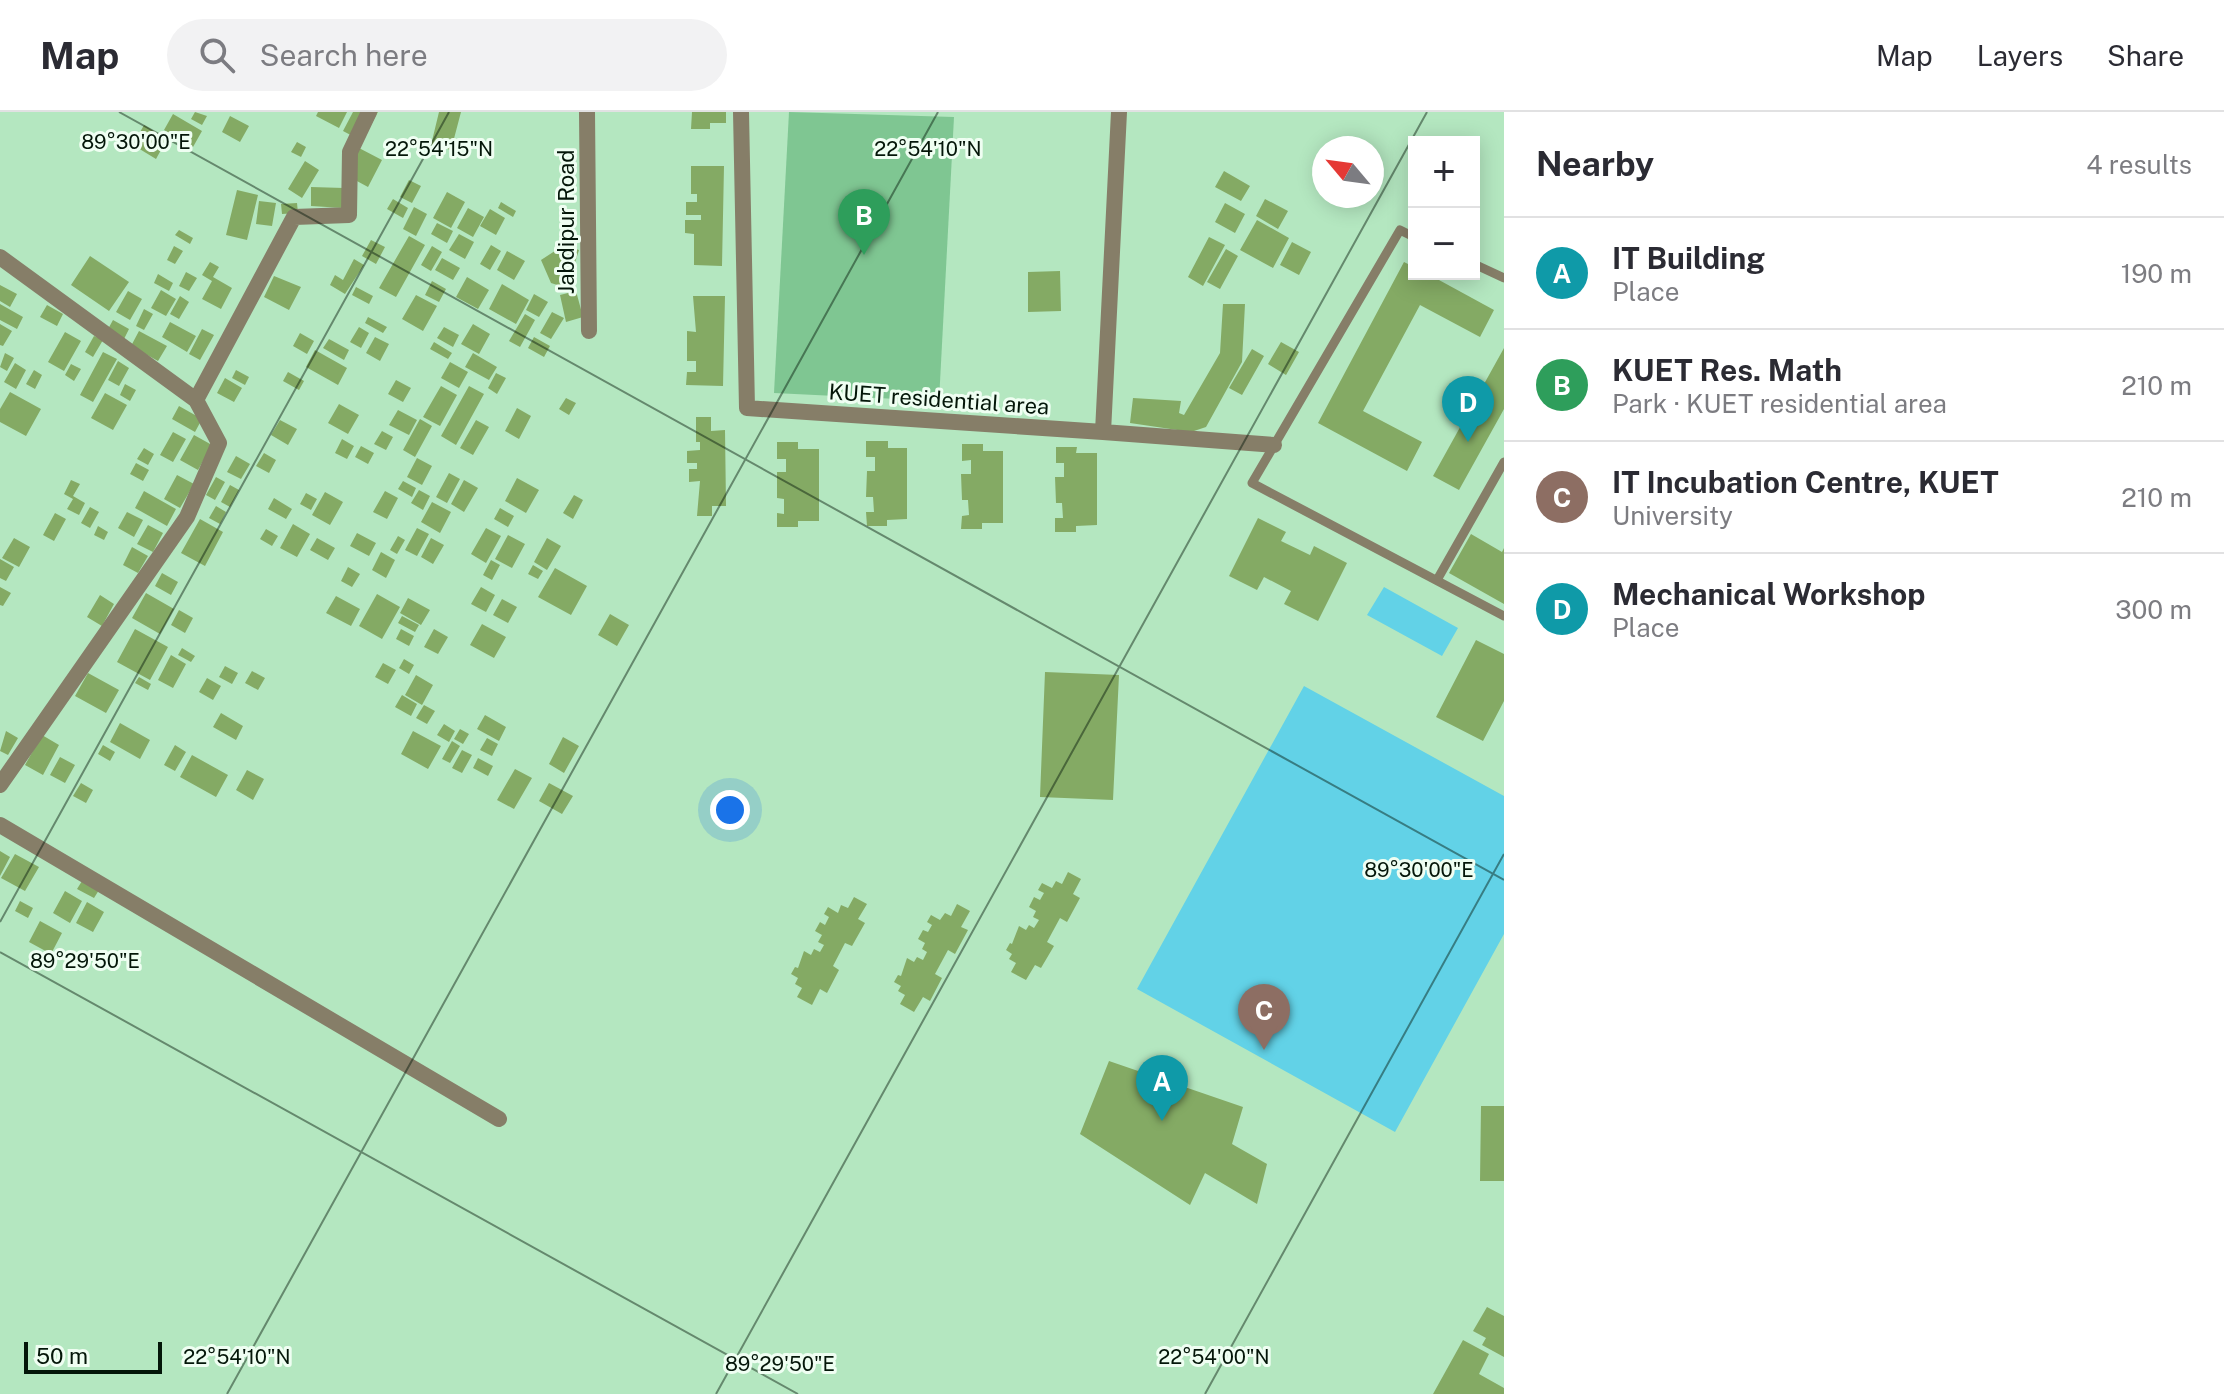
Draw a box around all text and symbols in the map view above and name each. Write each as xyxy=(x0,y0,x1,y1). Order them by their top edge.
search box xyxy=(167,19,727,91)
text: Map xyxy=(40,33,119,78)
icon: search xyxy=(195,33,239,77)
text: Search here xyxy=(259,37,428,73)
text: Map xyxy=(1876,39,1933,72)
text: Layers xyxy=(1977,39,2063,72)
text: Share xyxy=(2107,39,2184,72)
text: 89°30'00"E xyxy=(81,130,191,154)
north arrow xyxy=(1312,136,1384,208)
map controls xyxy=(1408,136,1480,280)
button: + xyxy=(1408,136,1480,208)
text: 22°54'15"N xyxy=(385,137,493,161)
text: 22°54'10"N xyxy=(874,137,982,161)
text: Nearby xyxy=(1536,144,1654,184)
text: 4 results xyxy=(2086,149,2192,180)
street label: Jabdipur Road xyxy=(553,150,579,294)
pin: B xyxy=(838,189,890,255)
button: − xyxy=(1408,208,1480,280)
text: IT Building xyxy=(1612,240,1765,276)
text: A xyxy=(1553,258,1571,289)
text: 190 m xyxy=(2121,258,2192,289)
text: Place xyxy=(1612,276,1679,307)
text: KUET Res. Math xyxy=(1612,352,1842,388)
text: B xyxy=(1553,370,1571,401)
text: 210 m xyxy=(2121,370,2192,401)
pin: D xyxy=(1442,376,1494,442)
street label: KUET residential area xyxy=(828,378,1050,420)
text: Park · KUET residential area xyxy=(1612,388,1947,419)
text: IT Incubation Centre, KUET xyxy=(1612,464,1999,500)
text: C xyxy=(1553,482,1571,513)
text: 210 m xyxy=(2121,482,2192,513)
text: University xyxy=(1612,500,1733,531)
text: Mechanical Workshop xyxy=(1612,576,1926,612)
text: D xyxy=(1553,594,1571,625)
text: 300 m xyxy=(2115,594,2192,625)
text: Place xyxy=(1612,612,1679,643)
your location xyxy=(710,790,750,830)
text: 89°30'00"E xyxy=(1364,858,1474,882)
text: 89°29'50"E xyxy=(30,949,140,973)
pin: C xyxy=(1238,984,1290,1050)
pin: A xyxy=(1136,1055,1188,1121)
scale bar xyxy=(24,1338,162,1374)
text: 50 m xyxy=(36,1343,88,1369)
text: 22°54'10"N xyxy=(183,1345,291,1369)
text: 22°54'00"N xyxy=(1158,1345,1270,1369)
text: 89°29'50"E xyxy=(725,1352,835,1376)

